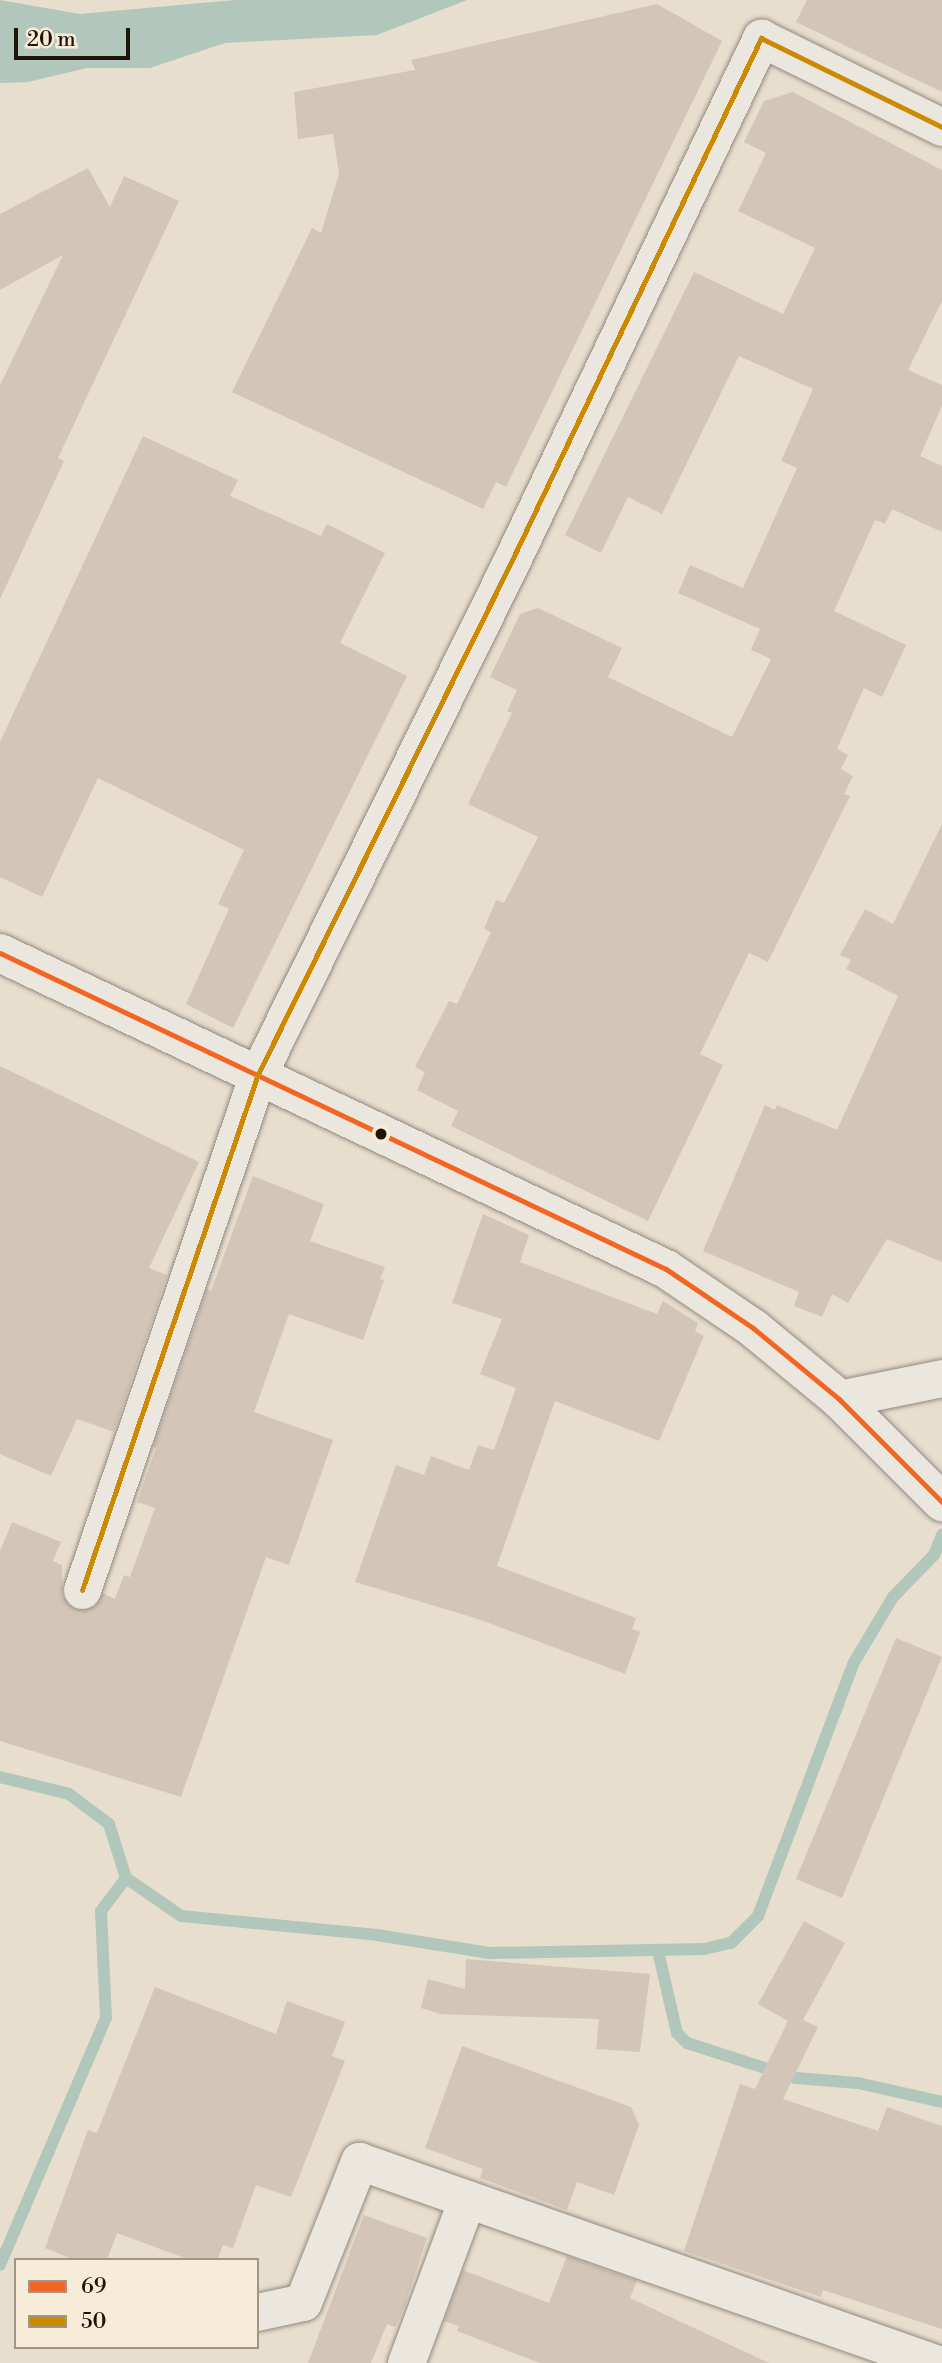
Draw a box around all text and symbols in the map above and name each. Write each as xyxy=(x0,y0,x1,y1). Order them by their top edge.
scale bar xyxy=(18,14,133,58)
text: 20 m xyxy=(27,27,76,53)
unlabelled marker xyxy=(374,1127,388,1141)
legend xyxy=(14,2258,259,2349)
text: 69 xyxy=(81,2274,106,2300)
text: 50 xyxy=(81,2309,107,2335)

